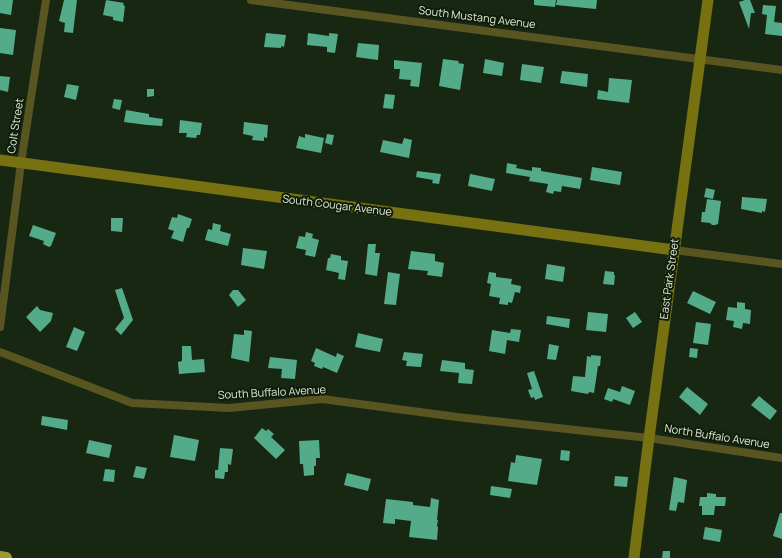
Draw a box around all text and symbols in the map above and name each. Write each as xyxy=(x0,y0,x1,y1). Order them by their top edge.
street label: South Mustang Avenue xyxy=(418,4,536,32)
street label: Colt Street xyxy=(5,97,27,155)
street label: South Cougar Avenue xyxy=(281,193,393,219)
street label: East Park Street xyxy=(658,238,682,320)
street label: South Buffalo Avenue xyxy=(218,384,326,402)
street label: North Buffalo Avenue xyxy=(663,422,771,452)

